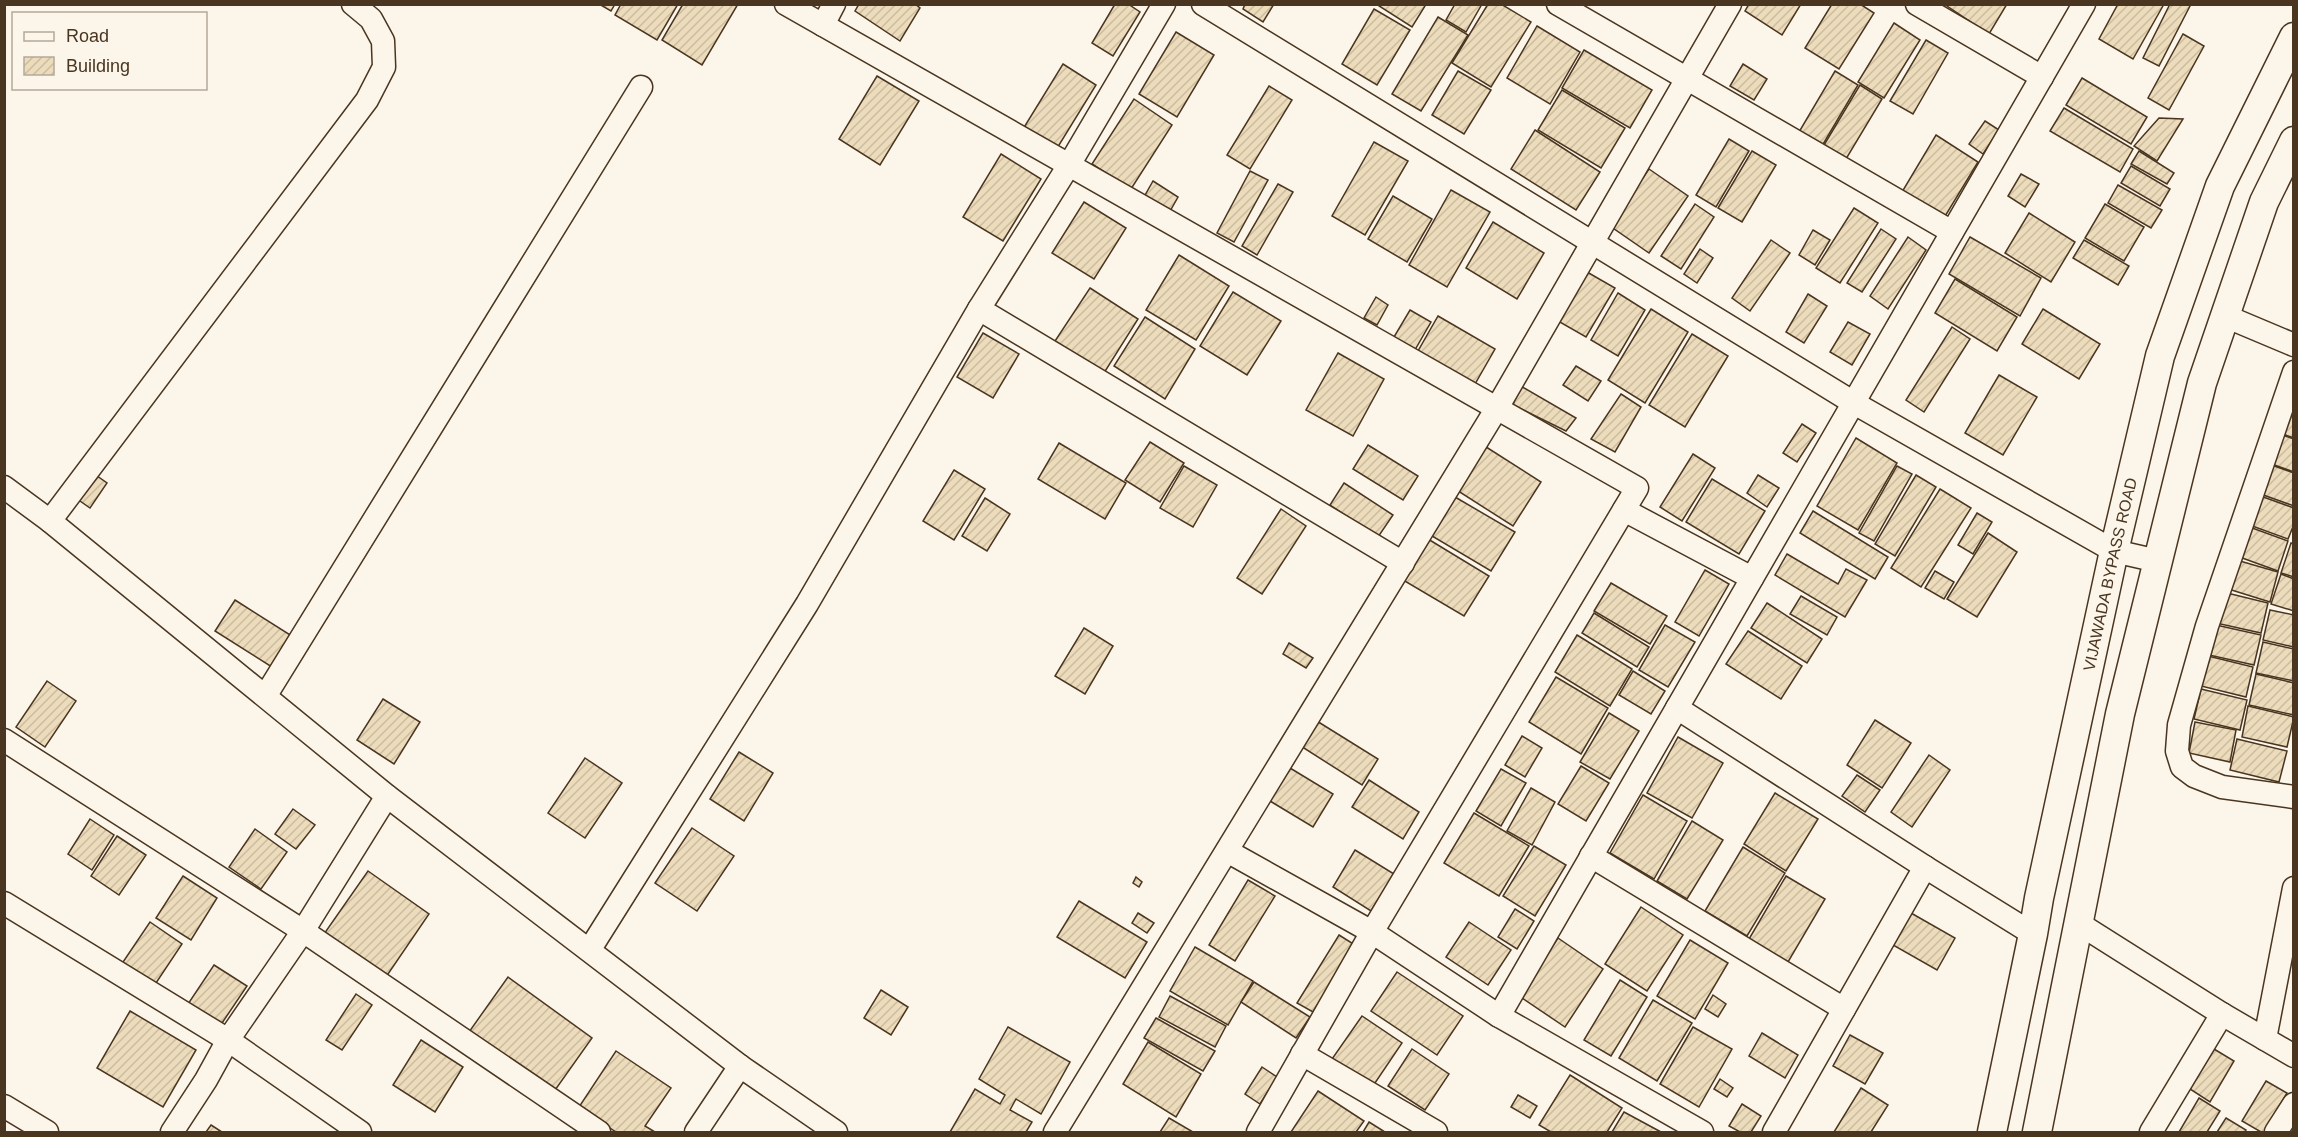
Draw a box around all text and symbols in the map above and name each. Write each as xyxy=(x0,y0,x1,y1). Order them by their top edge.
legend xyxy=(12,12,207,90)
text: Road xyxy=(66,26,109,46)
text: Building xyxy=(66,56,130,76)
street label: VIJAWADA BYPASS ROAD xyxy=(2080,476,2140,673)

